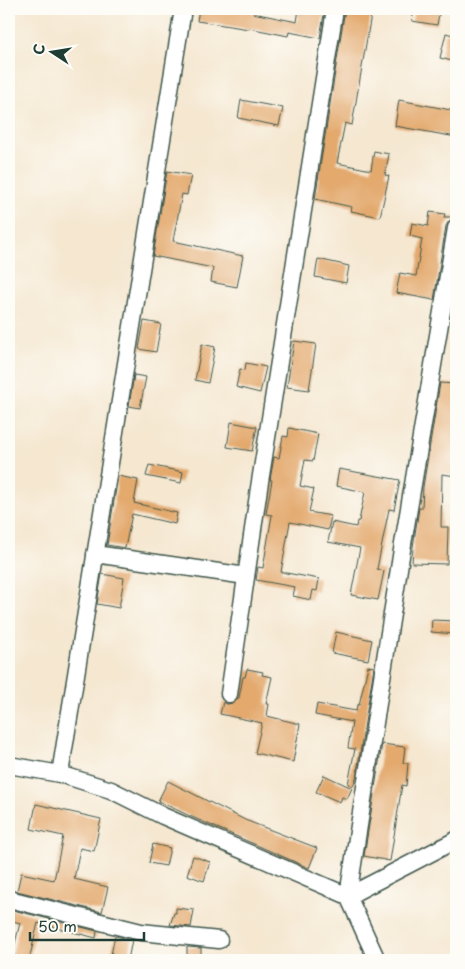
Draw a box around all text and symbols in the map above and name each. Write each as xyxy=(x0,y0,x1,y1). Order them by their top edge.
north arrow xyxy=(28,28,78,78)
text: С xyxy=(27,42,50,57)
scale bar xyxy=(30,909,144,941)
text: 50 m xyxy=(38,914,77,937)

